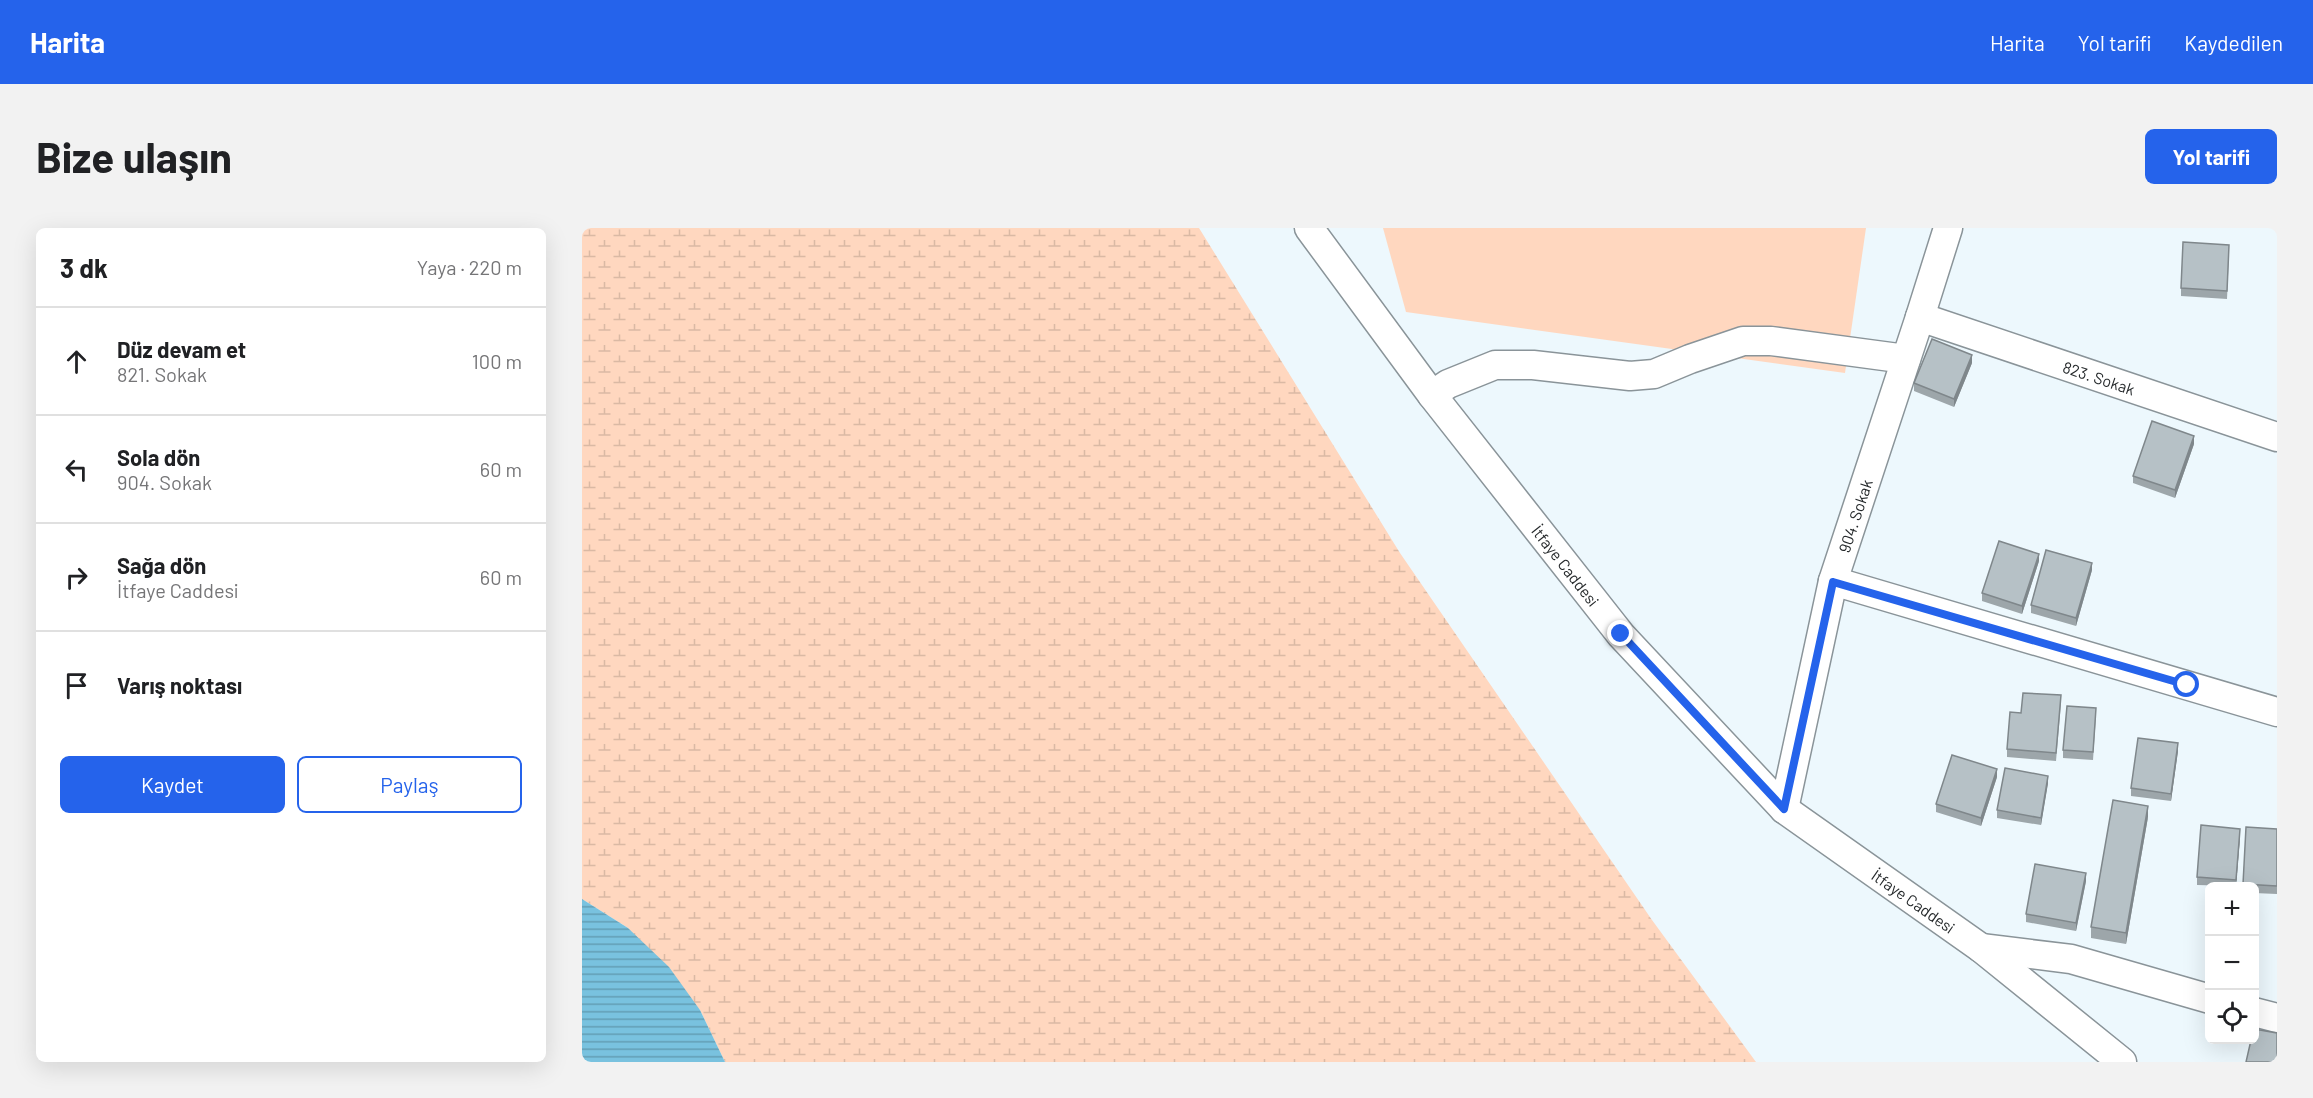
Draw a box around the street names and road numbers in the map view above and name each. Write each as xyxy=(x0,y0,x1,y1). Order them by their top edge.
street label: 823. Sokak xyxy=(2061,356,2138,398)
street label: 904. Sokak xyxy=(1834,477,1875,555)
street label: İtfaye Caddesi xyxy=(1528,521,1604,609)
street label: İtfaye Caddesi xyxy=(1868,865,1959,936)

